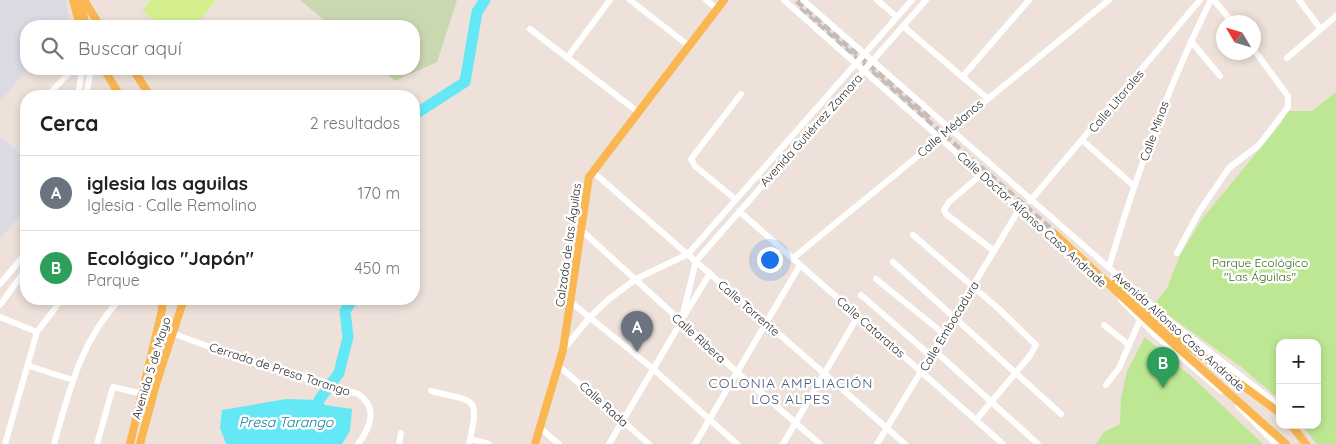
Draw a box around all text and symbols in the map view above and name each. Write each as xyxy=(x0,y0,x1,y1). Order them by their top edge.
north arrow xyxy=(1216,15,1261,60)
search box xyxy=(20,20,420,75)
icon: search xyxy=(38,34,66,62)
text: Buscar aquí xyxy=(78,36,182,60)
street label: Calle Litorales xyxy=(1085,66,1147,136)
street label: Avenida Gutiérrez Zamora xyxy=(757,71,865,189)
street label: Calle Médanos xyxy=(914,96,986,160)
street label: Calle Minas xyxy=(1136,99,1172,163)
text: Cerca xyxy=(40,110,98,136)
text: 2 resultados xyxy=(310,113,400,133)
street label: Calle Doctor Alfonso Caso Andrade xyxy=(954,148,1110,290)
text: iglesia las aguilas xyxy=(87,171,248,195)
street label: Calzada de las Águilas xyxy=(552,182,584,308)
text: A xyxy=(51,183,61,203)
text: 170 m xyxy=(357,183,400,203)
text: Iglesia · Calle Remolino xyxy=(87,195,257,215)
text: Ecológico "Japón" xyxy=(87,246,254,270)
your location xyxy=(757,247,783,273)
park label: Parque Ecológico "Las Águilas" xyxy=(1212,255,1308,284)
text: B xyxy=(51,258,61,278)
text: 450 m xyxy=(354,258,400,278)
street label: Avenida Alfonso Caso Andrade xyxy=(1110,268,1248,394)
text: Parque xyxy=(87,270,140,290)
street label: Calle Torrente xyxy=(715,277,783,339)
street label: Calle Embocadura xyxy=(916,278,982,374)
street label: Calle Cataratas xyxy=(834,293,909,361)
street label: Calle Ribera xyxy=(669,310,729,366)
pin: A xyxy=(621,311,653,352)
street label: Avenida 5 de Mayo xyxy=(128,315,174,421)
street label: Cerrada de Presa Tarango xyxy=(208,339,352,399)
map controls xyxy=(1276,339,1321,429)
button: + xyxy=(1276,339,1321,384)
pin: B xyxy=(1147,347,1179,388)
district label: COLONIA AMPLIACIÓN LOS ALPES xyxy=(709,374,873,408)
street label: Calle Rada xyxy=(577,378,631,430)
button: − xyxy=(1276,384,1321,429)
water label: Presa Tarango xyxy=(239,413,334,431)

